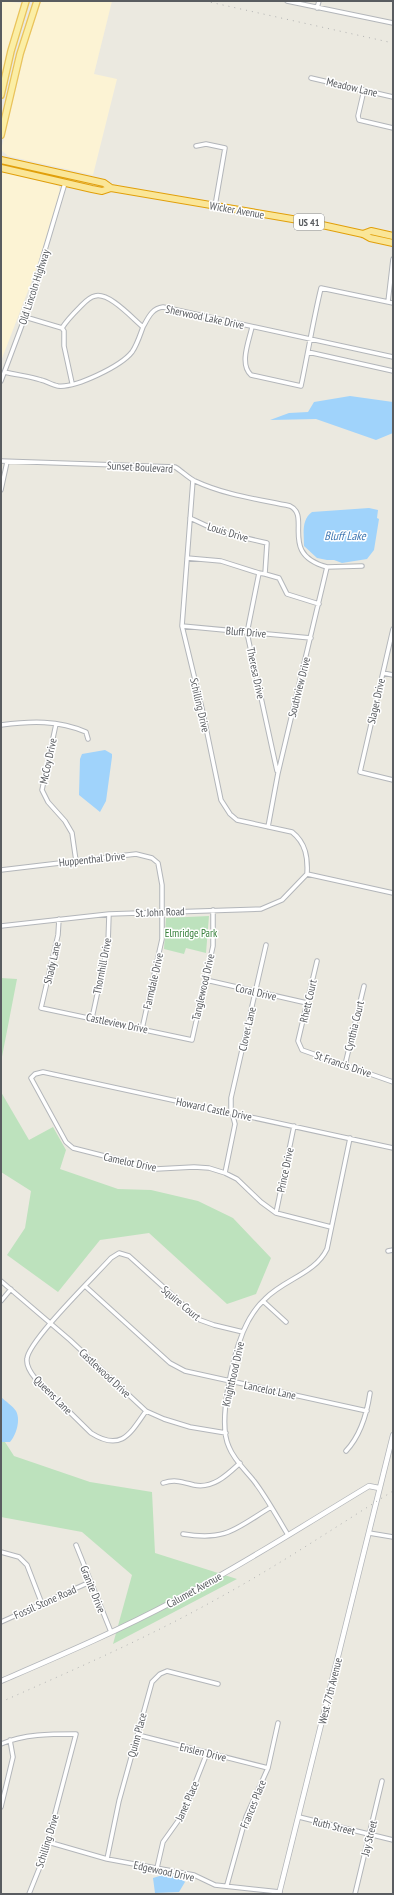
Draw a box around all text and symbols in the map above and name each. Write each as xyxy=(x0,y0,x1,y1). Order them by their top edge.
street label: Meadow Lane xyxy=(325,74,379,100)
street label: Wicker Avenue xyxy=(209,198,266,222)
road number: US 41 xyxy=(294,214,324,230)
street label: Old Lincoln Highway xyxy=(15,247,53,327)
street label: Sherwood Lake Drive xyxy=(164,302,246,332)
street label: Sunset Boulevard xyxy=(107,458,174,476)
street label: Louis Drive xyxy=(206,519,251,545)
water label: Bluff Lake xyxy=(324,528,367,543)
street label: Bluff Drive xyxy=(225,623,267,641)
street label: Theresa Drive xyxy=(244,646,268,700)
street label: Southview Drive xyxy=(285,655,313,719)
street label: Slager Drive xyxy=(364,676,388,725)
street label: Schilling Drive xyxy=(187,677,213,734)
street label: McCoy Drive xyxy=(36,736,60,785)
street label: Huppenthal Drive xyxy=(58,849,126,869)
street label: St. John Road xyxy=(135,904,185,920)
park label: Elmridge Park xyxy=(165,926,218,940)
street label: Thornhill Drive xyxy=(90,936,114,995)
street label: Shady Lane xyxy=(40,940,64,986)
street label: Farmdale Drive xyxy=(140,951,166,1011)
street label: Tanglewood Drive xyxy=(189,952,218,1022)
street label: Rhett Court xyxy=(296,978,320,1024)
street label: Coral Drive xyxy=(234,980,278,1004)
street label: Cynthia Court xyxy=(341,999,367,1053)
street label: Clover Lane xyxy=(235,1005,259,1052)
street label: Castleview Drive xyxy=(85,1010,150,1036)
street label: St Francis Drive xyxy=(313,1048,374,1080)
street label: Howard Castle Drive xyxy=(175,1094,254,1124)
street label: Prince Drive xyxy=(273,1146,297,1194)
street label: Camelot Drive xyxy=(102,1150,158,1175)
street label: Squire Court xyxy=(158,1283,204,1323)
street label: Knighthood Drive xyxy=(219,1340,247,1408)
street label: Castlewood Drive xyxy=(76,1345,134,1401)
street label: Queens Lane xyxy=(31,1373,76,1418)
street label: Lancelot Lane xyxy=(243,1378,298,1402)
street label: Granite Drive xyxy=(77,1563,109,1615)
street label: Calumet Avenue xyxy=(164,1569,225,1611)
street label: Fossil Stone Road xyxy=(12,1582,79,1622)
street label: West 77th Avenue xyxy=(315,1656,345,1726)
street label: Quinn Place xyxy=(124,1711,150,1759)
street label: Enslen Drive xyxy=(178,1739,228,1765)
street label: Frances Place xyxy=(237,1777,269,1830)
street label: Janet Place xyxy=(172,1779,202,1824)
street label: Schilling Drive xyxy=(32,1812,62,1869)
street label: Ruth Street xyxy=(311,1814,357,1838)
street label: Jay Street xyxy=(358,1819,380,1858)
street label: Edgewood Drive xyxy=(132,1858,196,1884)

